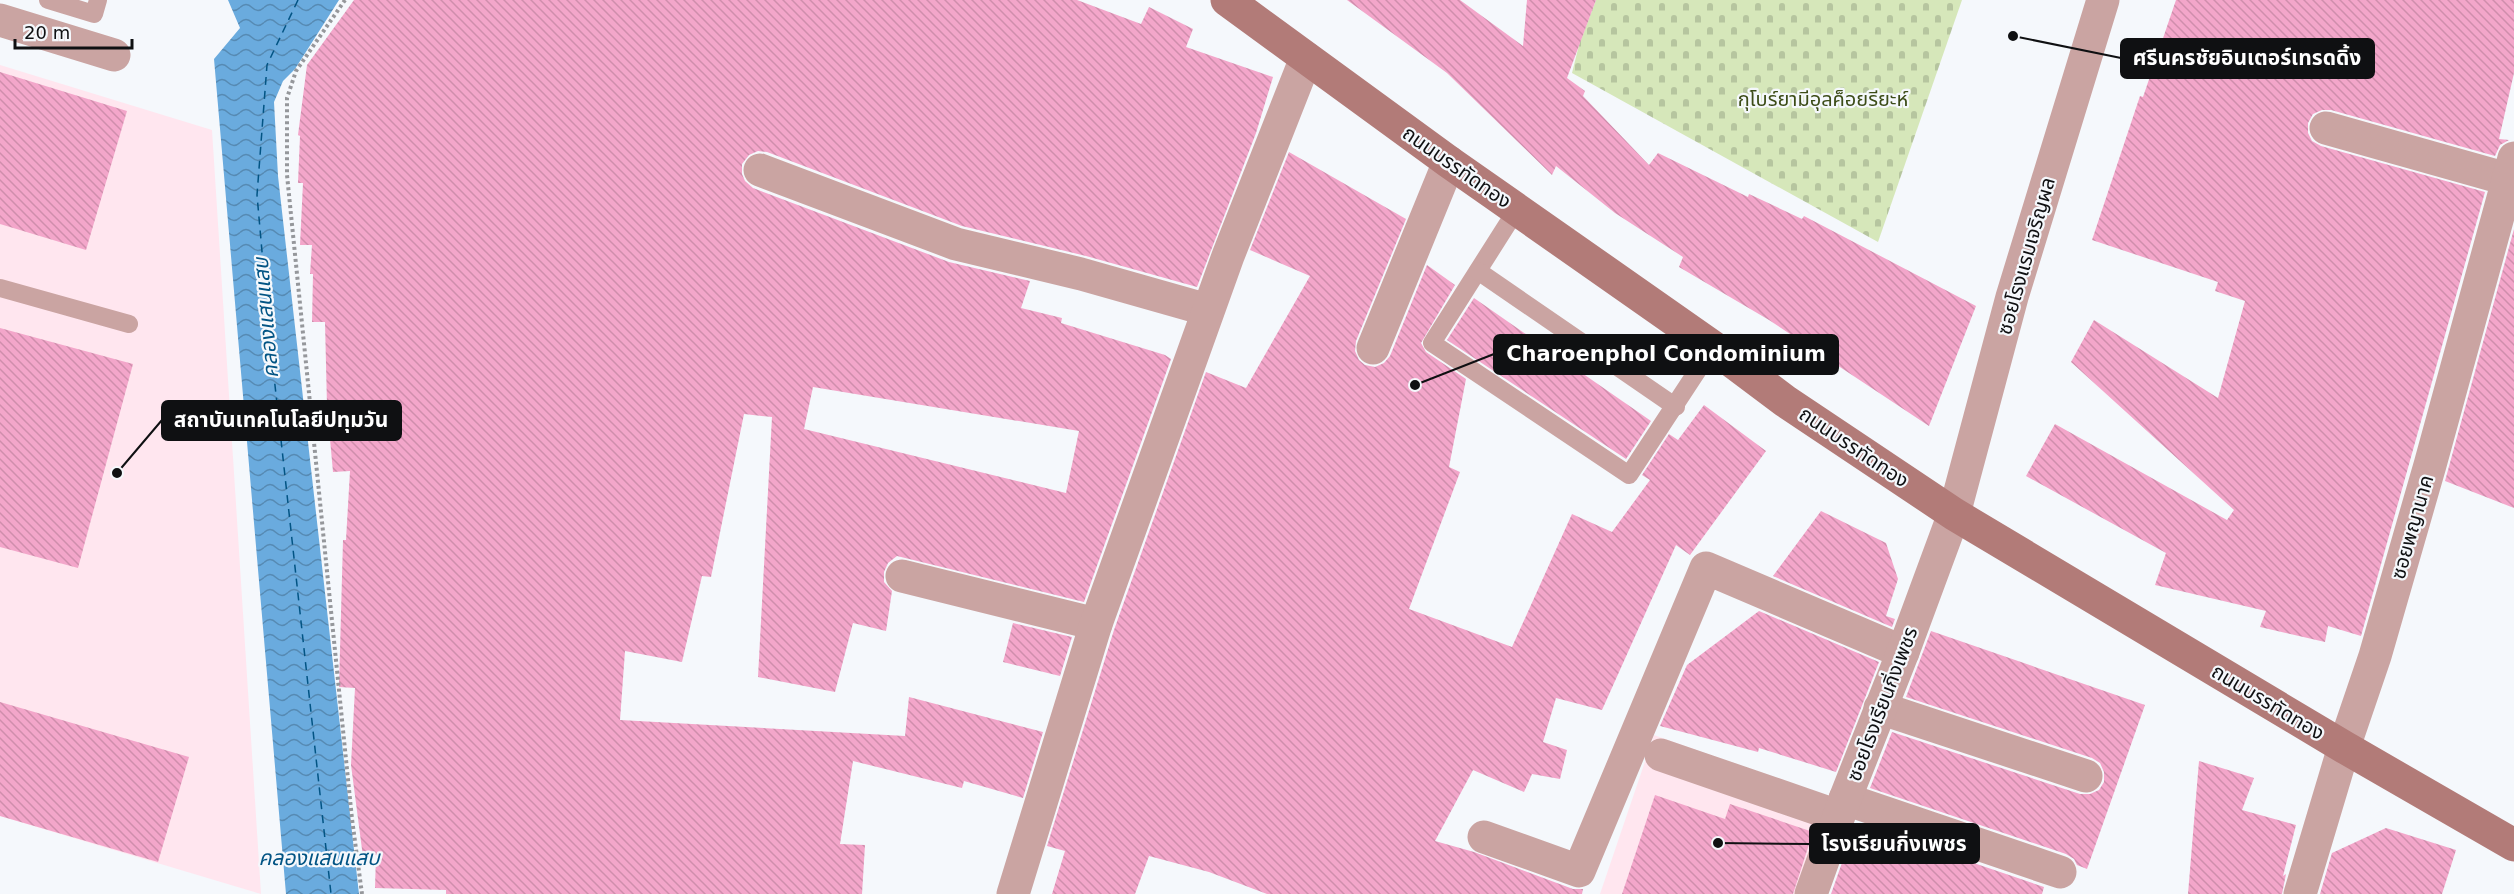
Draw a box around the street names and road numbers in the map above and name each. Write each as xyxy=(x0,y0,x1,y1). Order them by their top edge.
street label: ถนนบรรทัดทอง xyxy=(1398,121,1516,213)
street label: ซอยโรงแรมเจริญผล xyxy=(1992,175,2060,337)
street label: ถนนบรรทัดทอง xyxy=(1795,402,1913,492)
street label: ซอยพญานาค xyxy=(2386,472,2438,582)
street label: ซอยโรงเรียนกิ่งเพชร xyxy=(1841,623,1922,785)
street label: ถนนบรรทัดทอง xyxy=(2207,659,2329,745)

